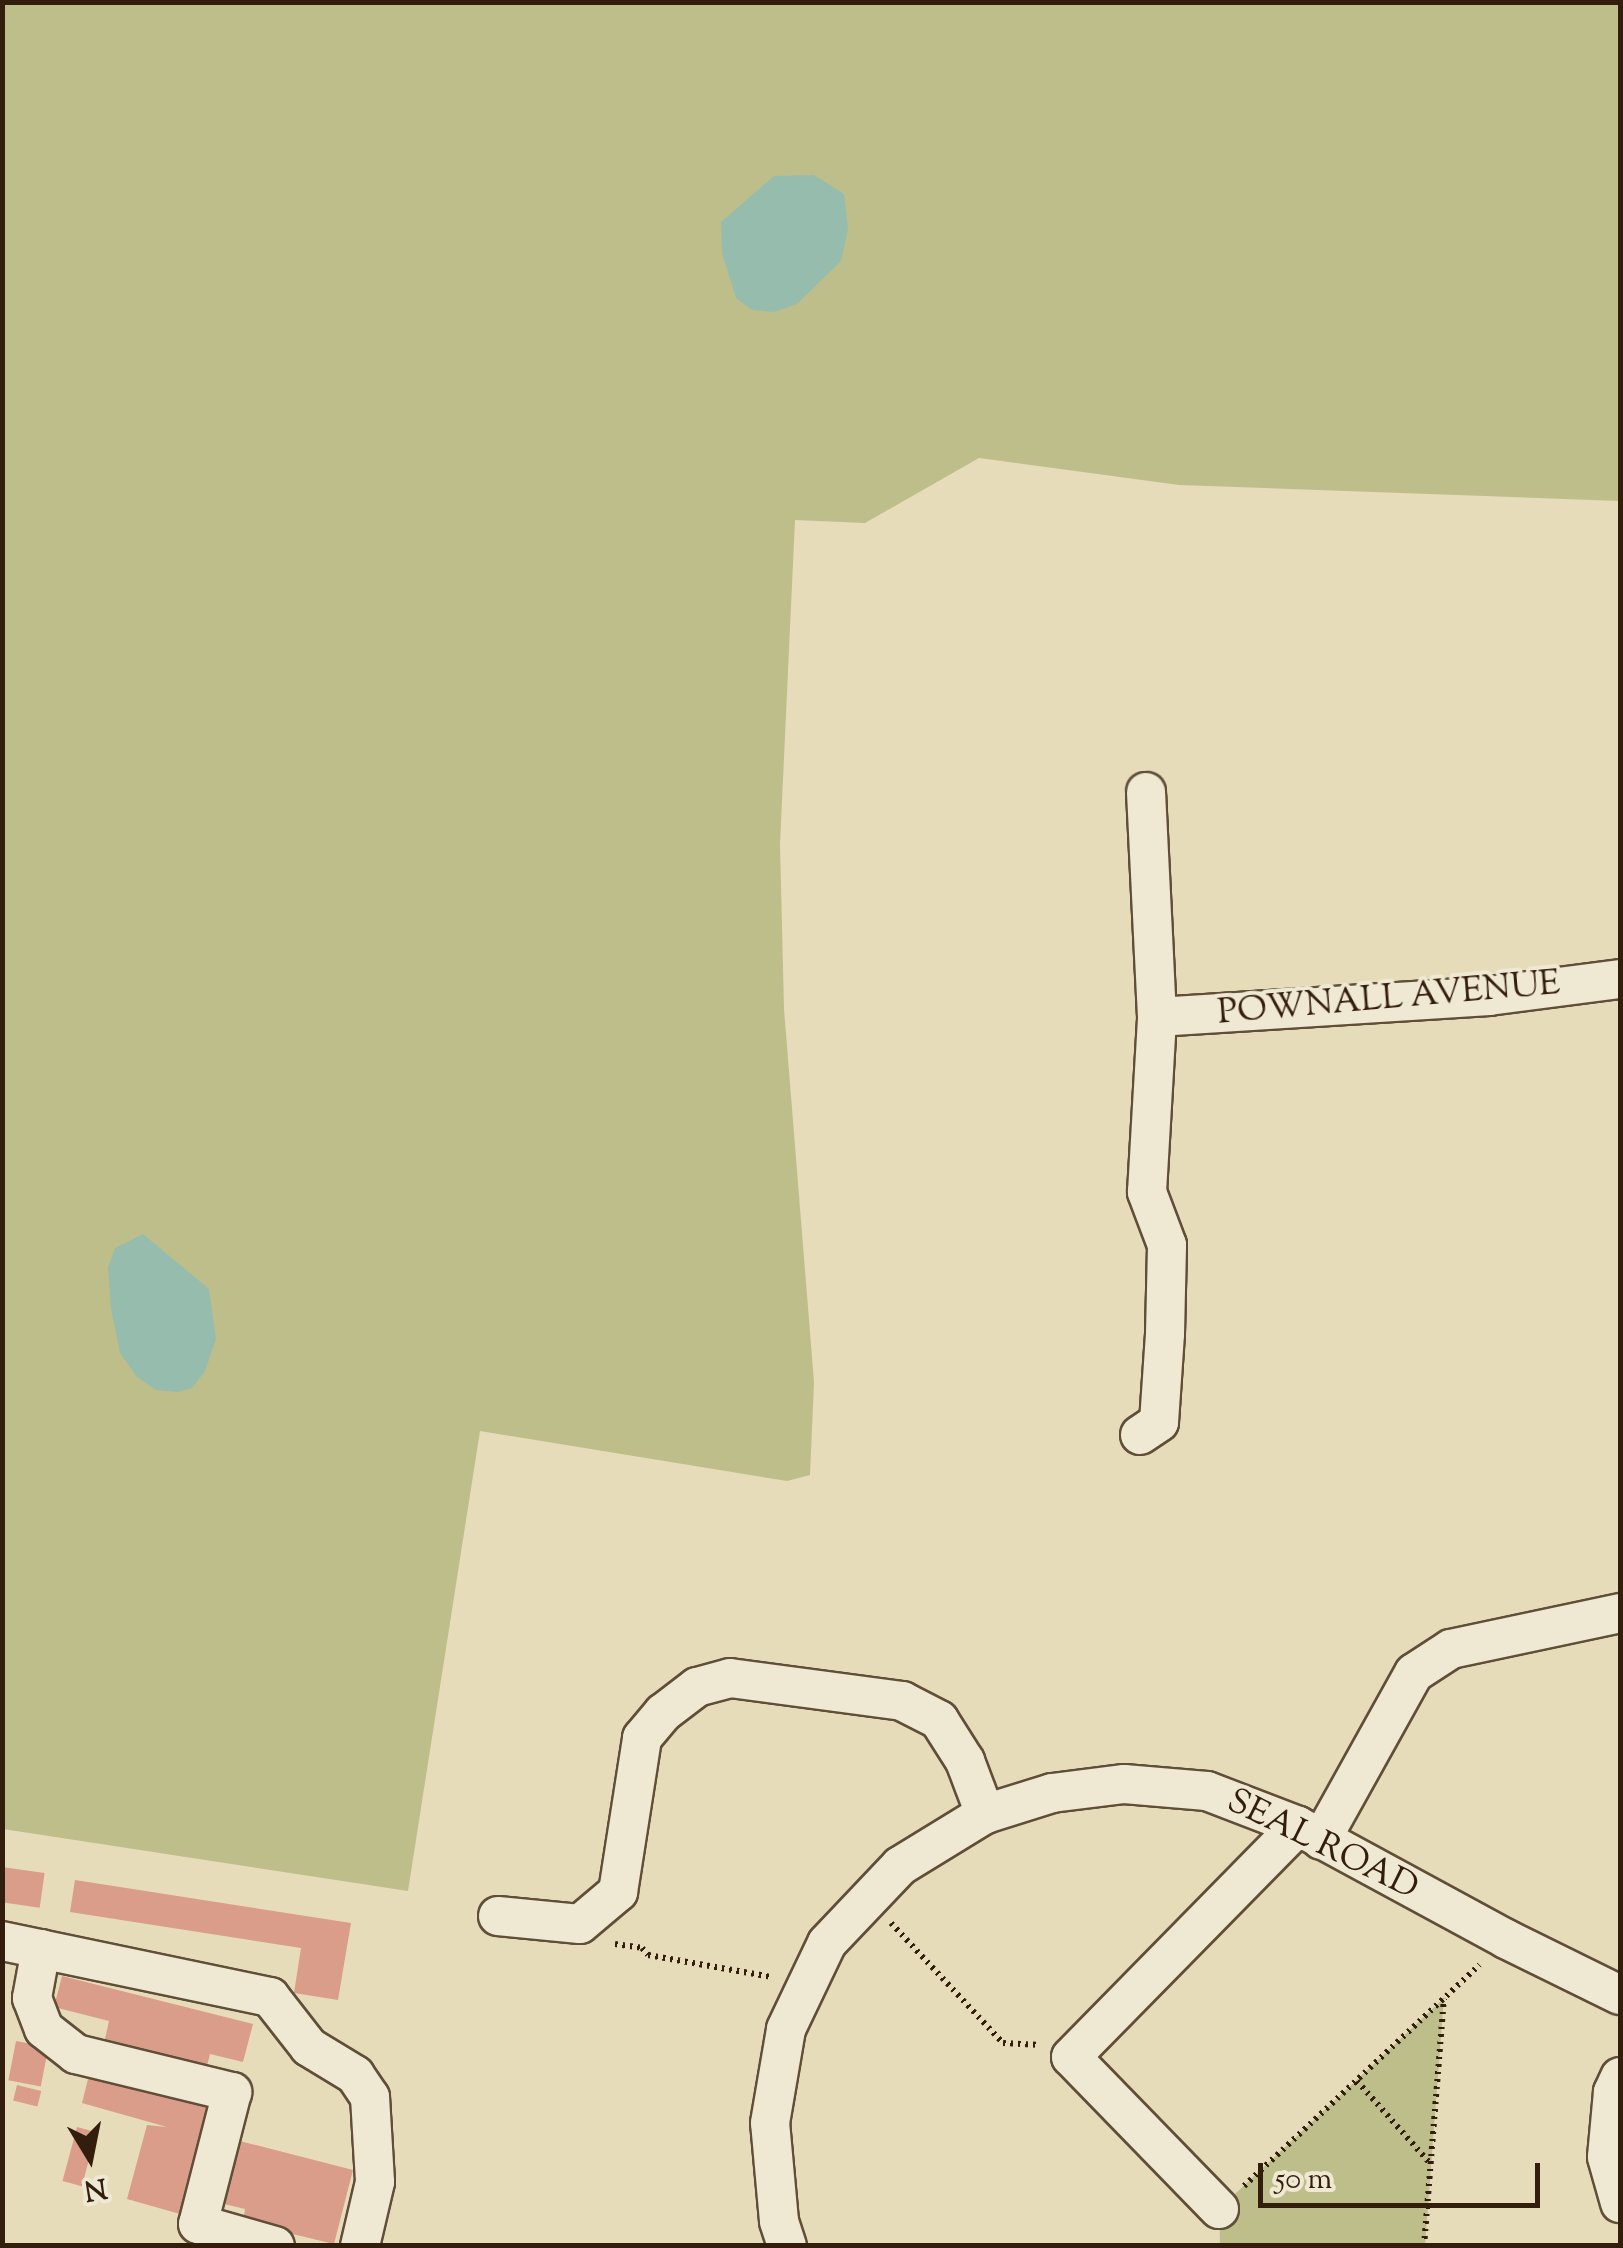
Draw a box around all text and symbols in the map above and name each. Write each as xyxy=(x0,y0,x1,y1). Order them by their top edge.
street label: POWNALL AVENUE xyxy=(1216,964,1562,1036)
street label: SEAL ROAD xyxy=(1220,1782,1424,1910)
north arrow xyxy=(40,2108,140,2208)
scale bar xyxy=(1263,2143,1546,2205)
text: 50 m xyxy=(1275,2159,1332,2202)
text: N xyxy=(81,2166,110,2209)

